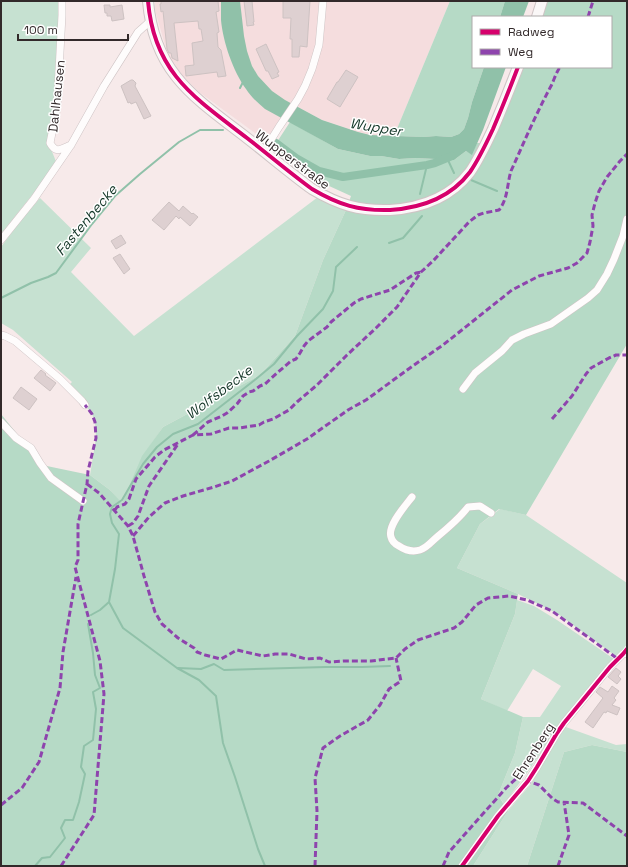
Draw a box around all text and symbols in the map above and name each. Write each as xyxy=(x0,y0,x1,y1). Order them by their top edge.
scale bar xyxy=(18,16,128,42)
legend xyxy=(472,16,612,68)
text: 100 m xyxy=(24,22,58,38)
text: Radweg xyxy=(508,24,554,40)
text: Weg xyxy=(508,44,533,60)
street label: Dahlhausen xyxy=(44,59,69,133)
water label: Wupper xyxy=(349,114,405,140)
street label: Wupperstraße xyxy=(252,126,333,193)
water label: Fastenbecke xyxy=(51,180,121,259)
water label: Wolfsbecke xyxy=(182,361,256,423)
street label: Ehrenberg xyxy=(509,720,558,783)

